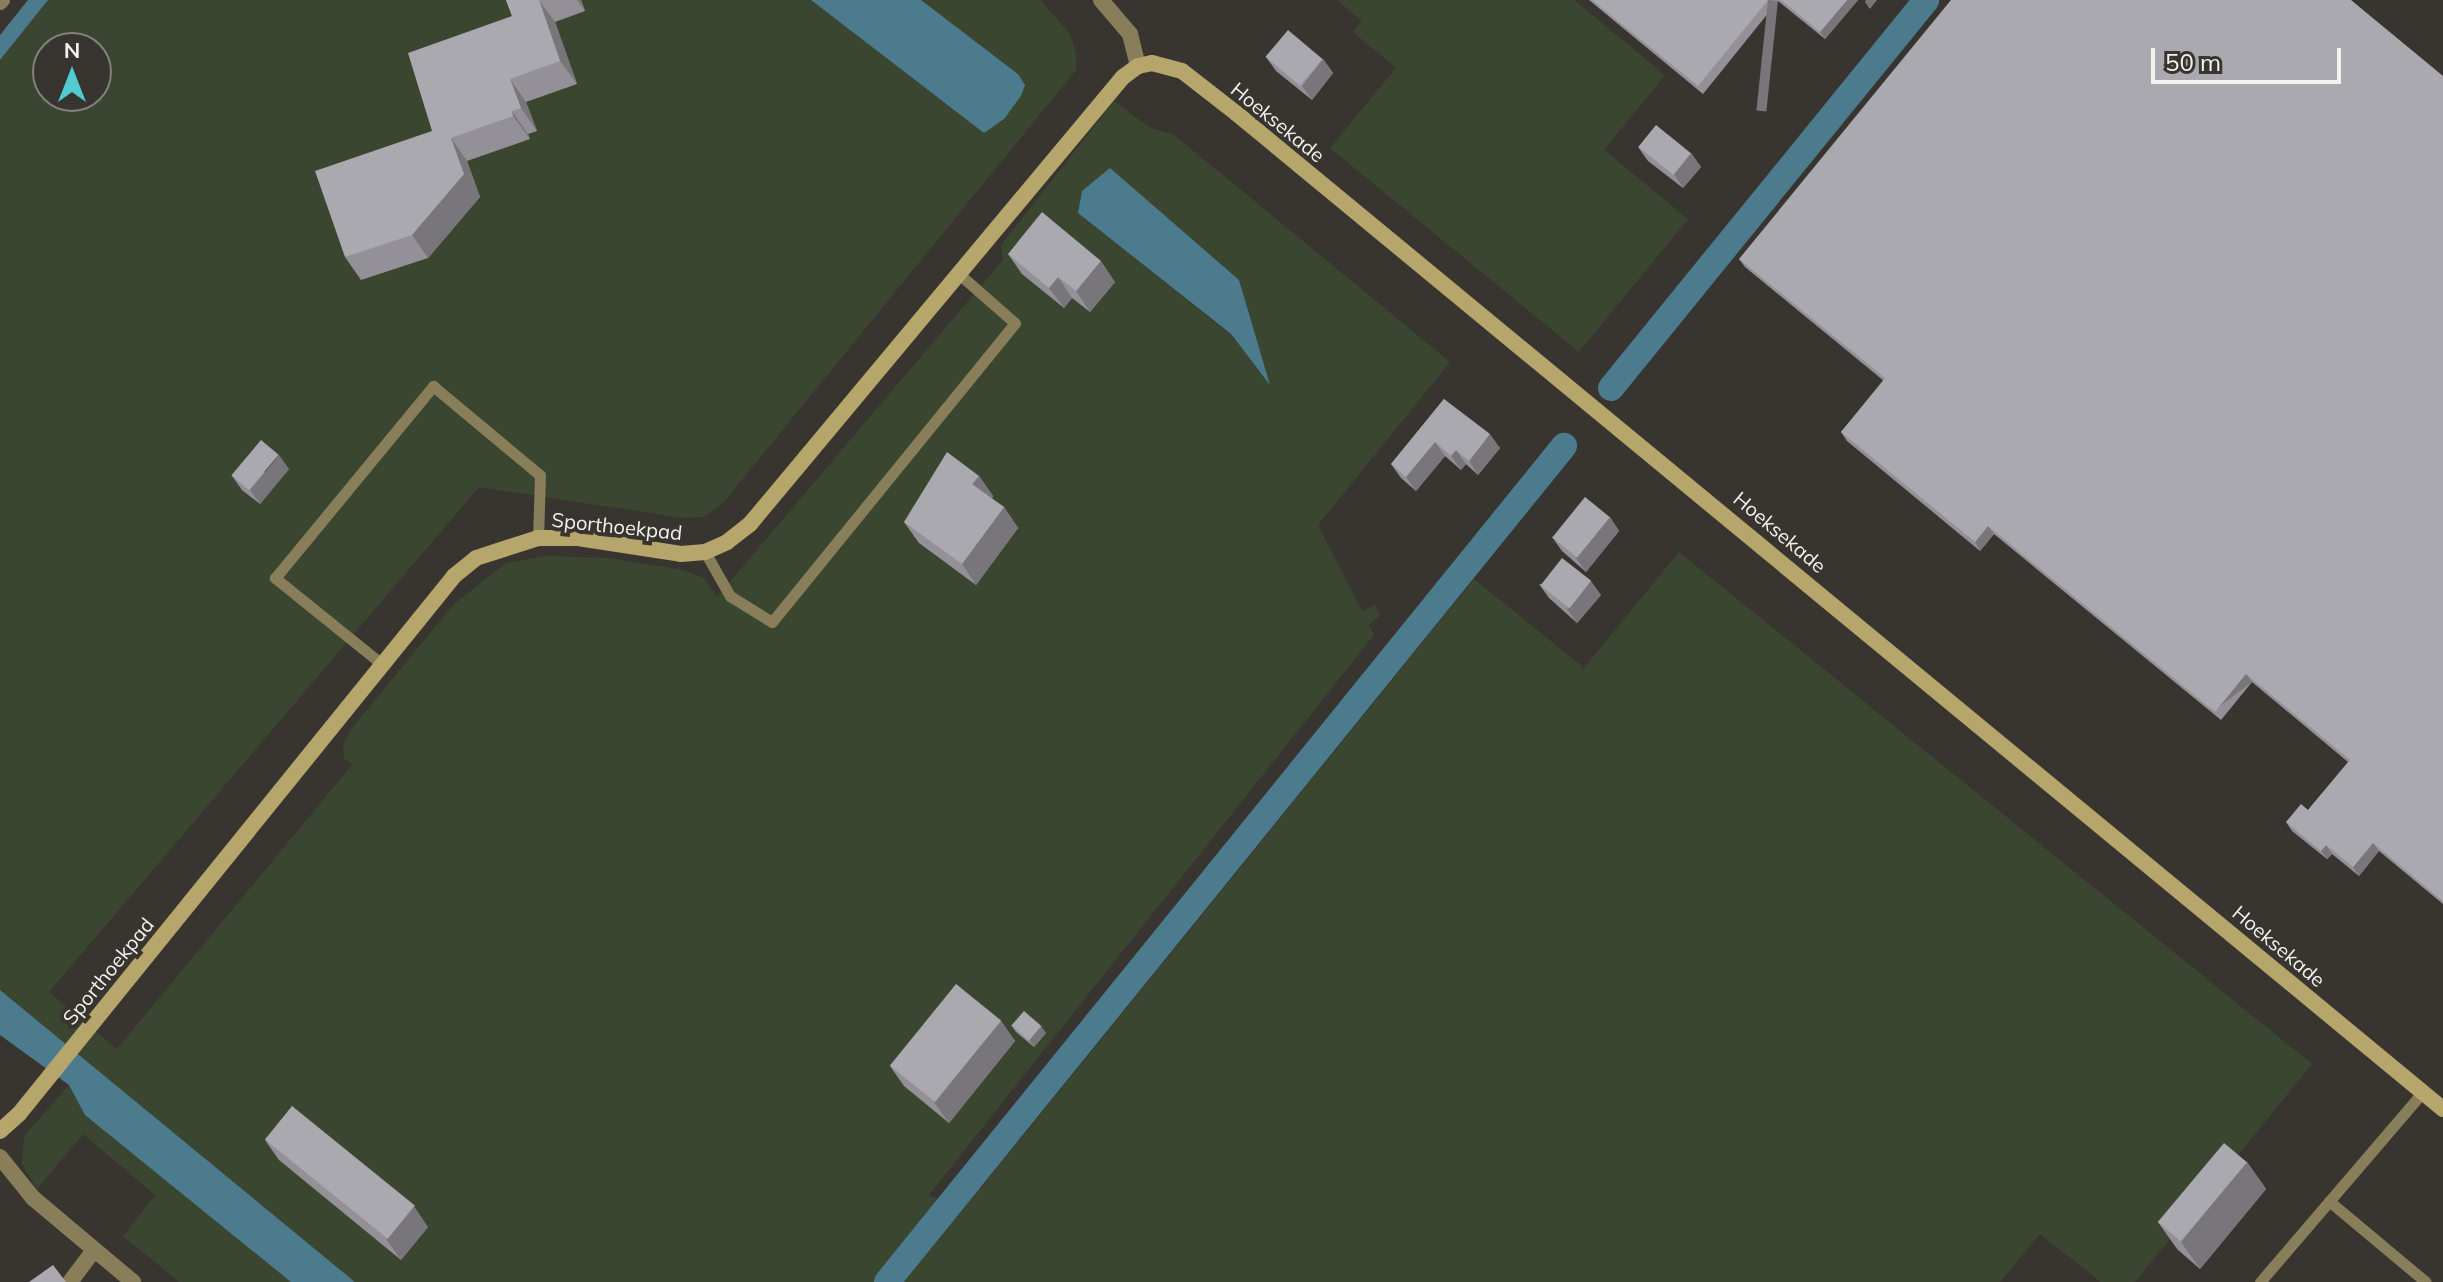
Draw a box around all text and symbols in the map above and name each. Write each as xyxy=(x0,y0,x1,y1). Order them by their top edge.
north arrow xyxy=(32,32,112,112)
scale bar xyxy=(2155,32,2345,82)
text: N xyxy=(64,36,80,64)
text: 50 m xyxy=(2165,47,2221,77)
street label: Hoeksekade xyxy=(1226,77,1330,167)
street label: Hoeksekade xyxy=(1729,486,1831,578)
street label: Sporthoekpad xyxy=(551,507,683,545)
street label: Hoeksekade xyxy=(2228,900,2330,992)
street label: Sporthoekpad xyxy=(57,913,159,1029)

